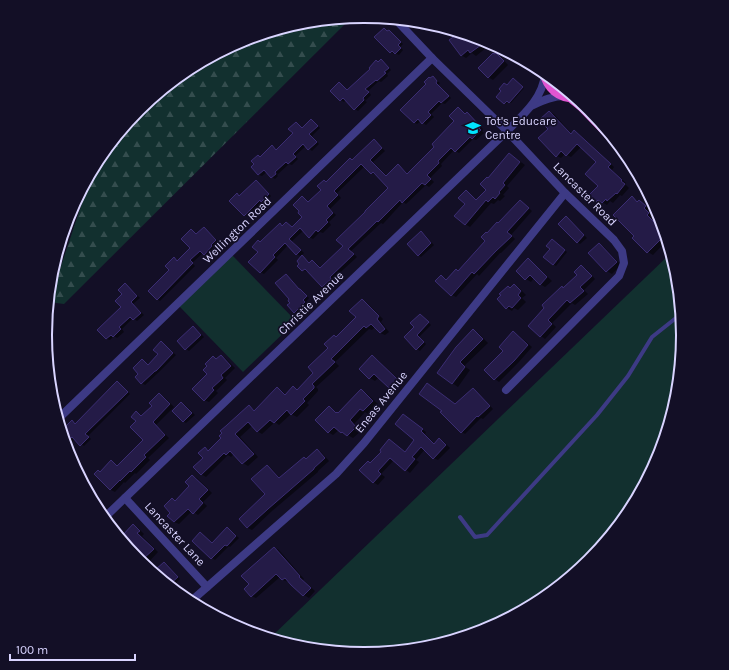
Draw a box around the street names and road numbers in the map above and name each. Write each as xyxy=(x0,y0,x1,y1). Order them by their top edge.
street label: Lancaster Road xyxy=(550,159,620,229)
street label: Wellington Road xyxy=(200,194,274,266)
street label: Christie Avenue xyxy=(275,268,347,338)
street label: Eneas Avenue xyxy=(352,368,410,436)
street label: Lancaster Lane xyxy=(142,499,208,569)

